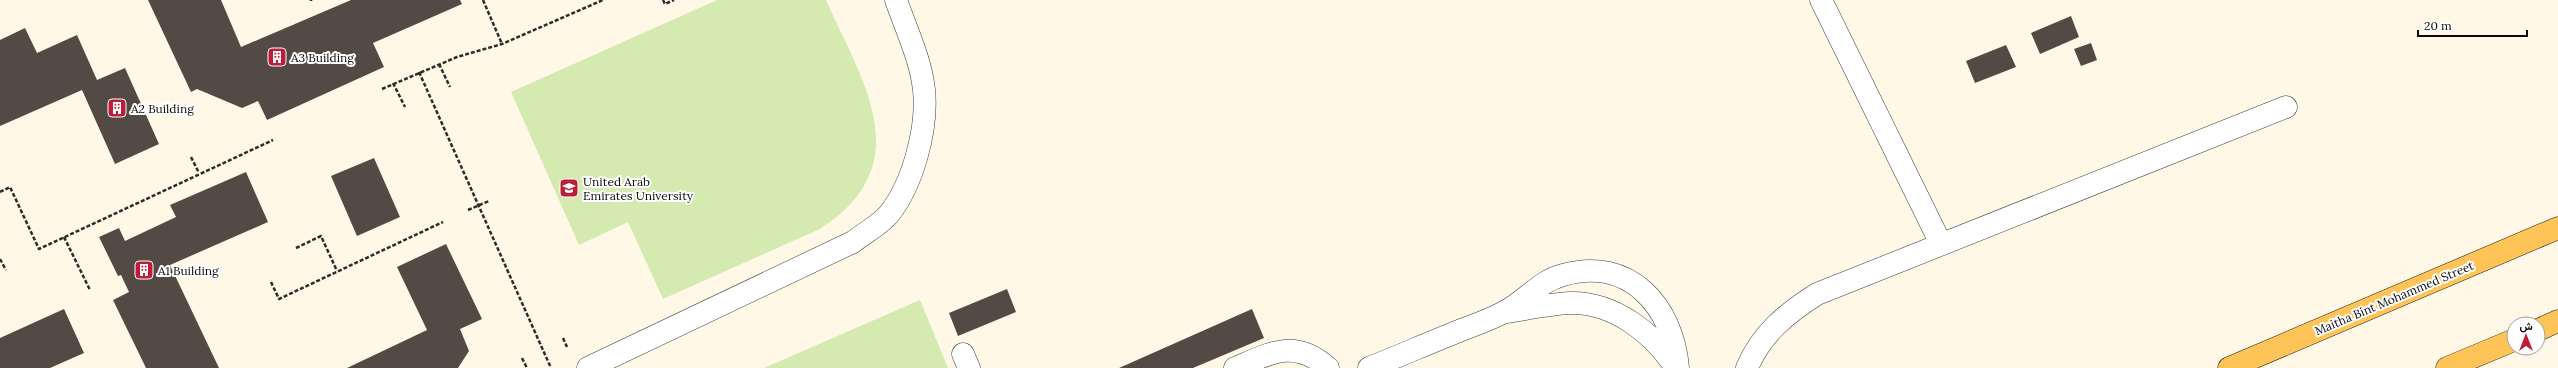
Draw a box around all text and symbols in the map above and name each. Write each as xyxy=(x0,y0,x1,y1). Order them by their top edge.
scale bar xyxy=(2418,12,2527,38)
text: 20 m xyxy=(2424,18,2452,33)
building icon: A3 Building xyxy=(266,46,288,68)
place label: A3 Building xyxy=(290,50,354,65)
building icon: A2 Building xyxy=(106,97,128,119)
place label: A2 Building xyxy=(130,101,194,116)
place label: United Arab Emirates University xyxy=(583,174,694,203)
school or university icon: United Arab Emirates University xyxy=(558,177,580,199)
street label: Maitha Bint Mohammed Street xyxy=(2312,258,2476,338)
building icon: A1 Building xyxy=(133,259,155,281)
place label: A1 Building xyxy=(157,263,219,278)
north arrow xyxy=(2506,316,2546,356)
text: ش xyxy=(2519,319,2533,333)

